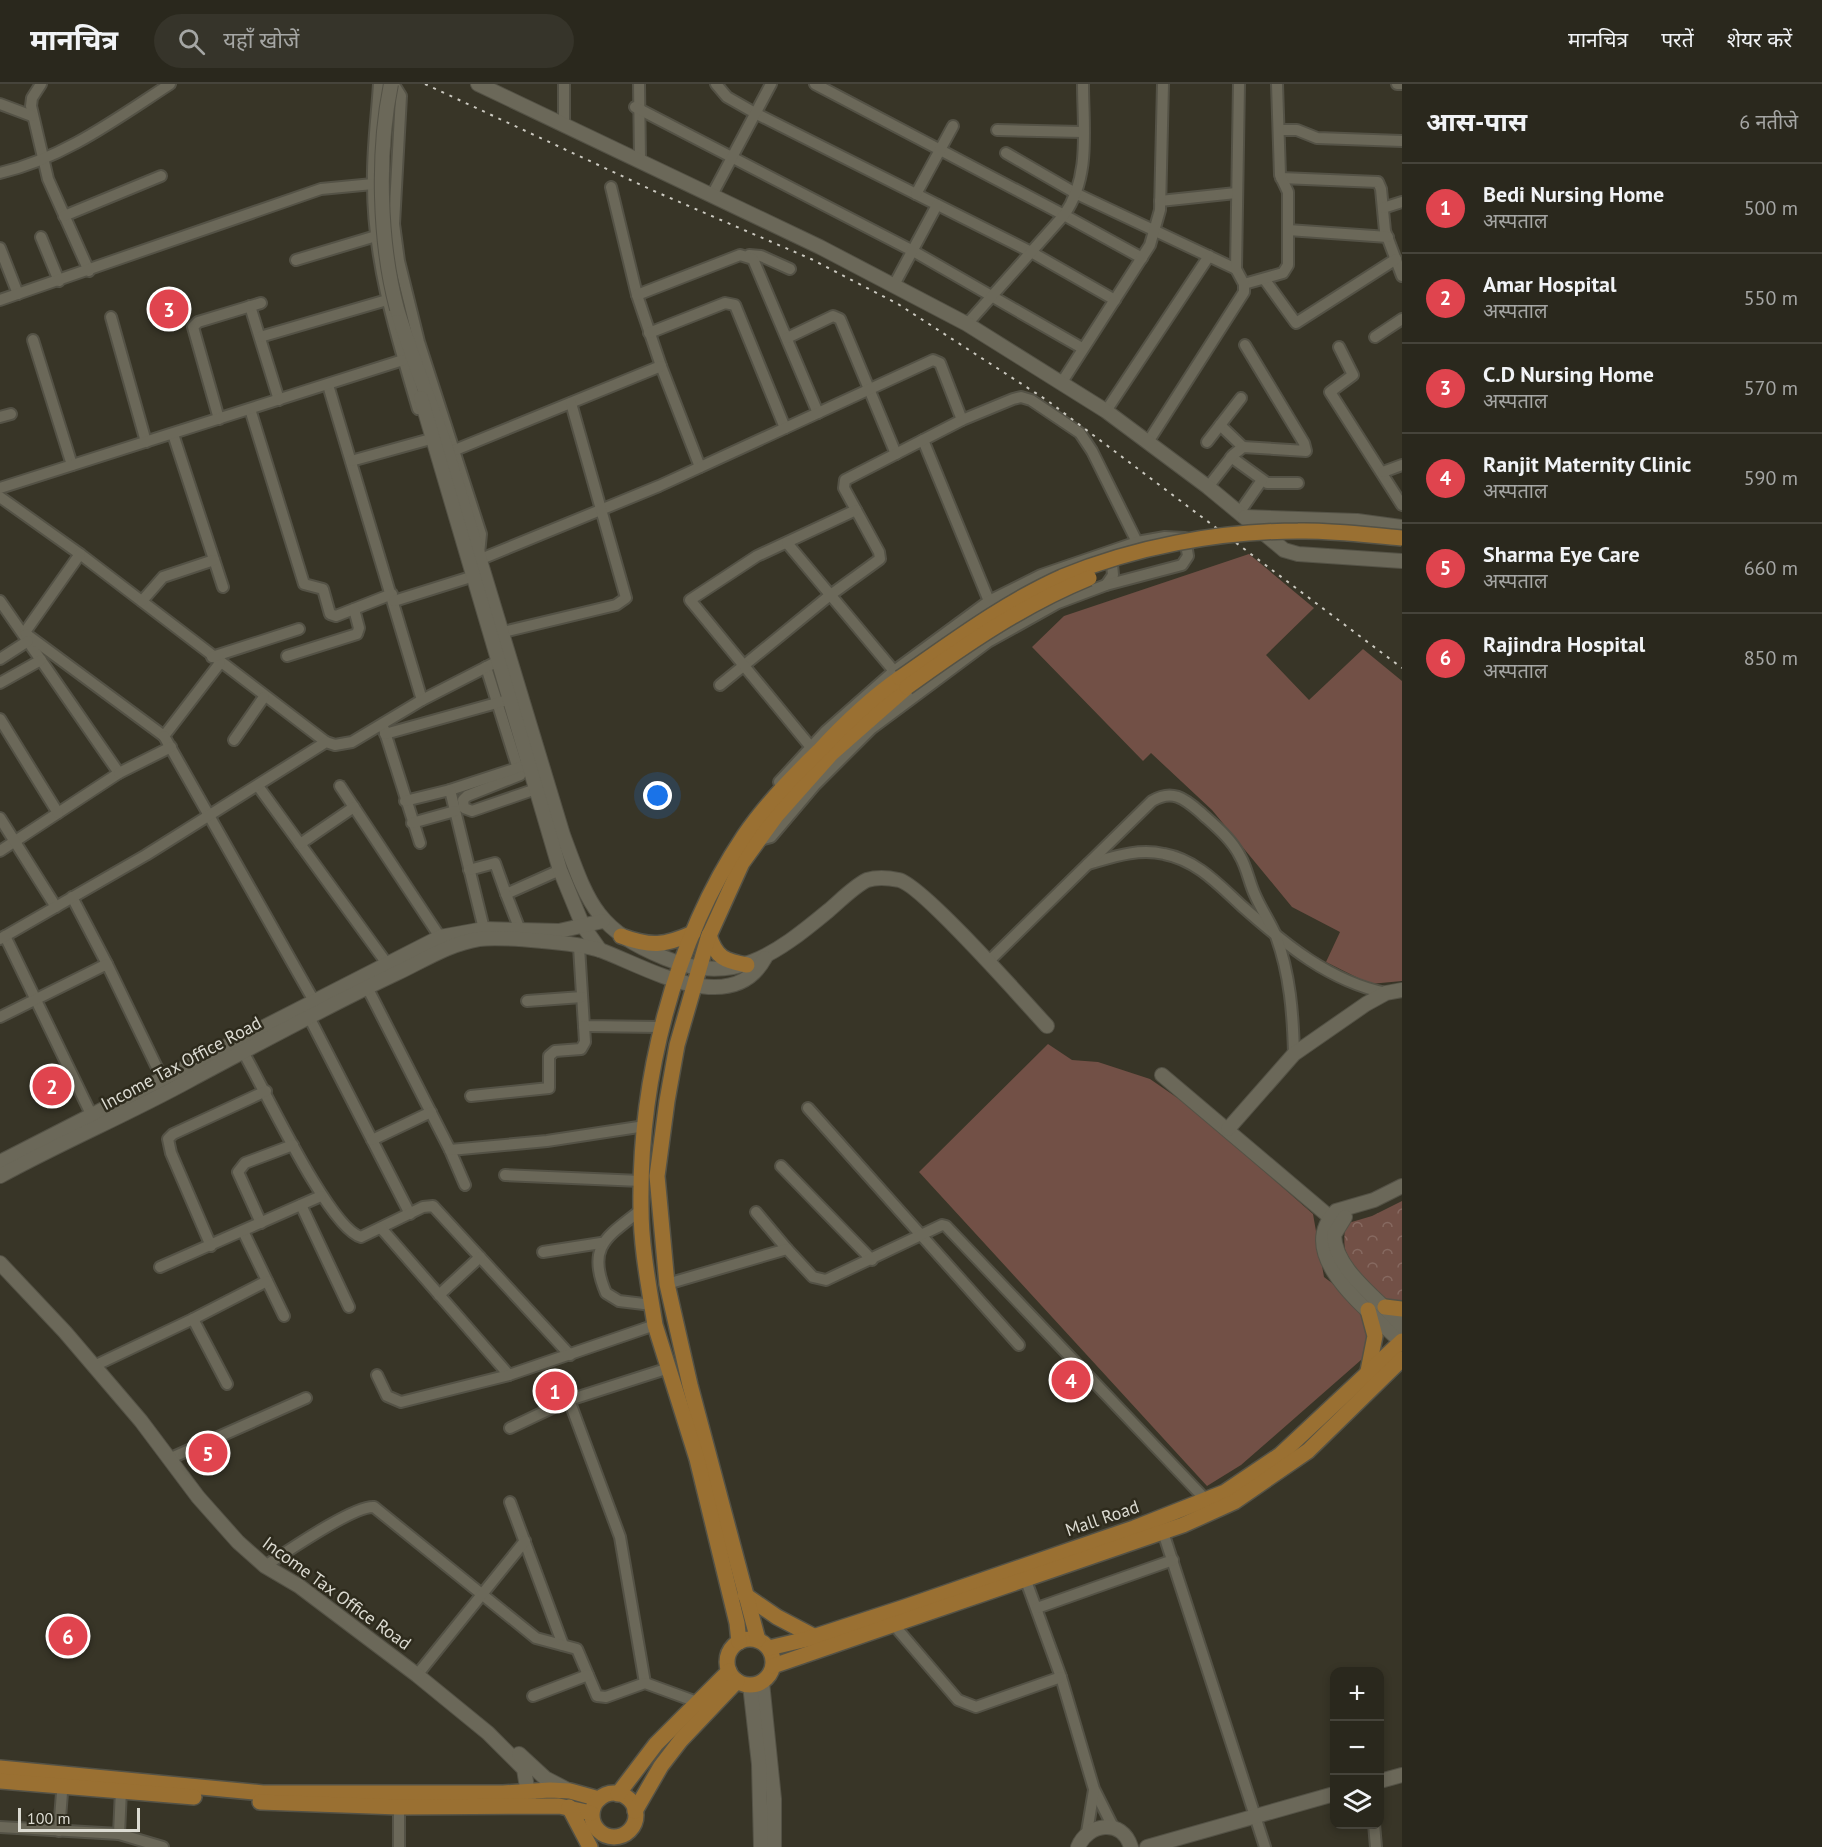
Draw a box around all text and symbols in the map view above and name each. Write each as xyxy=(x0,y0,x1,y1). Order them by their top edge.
search box xyxy=(154,14,574,68)
text: मानचित्र xyxy=(30,21,118,58)
icon: search xyxy=(175,25,208,58)
text: यहाँ खोजें xyxy=(223,26,299,54)
text: मानचित्र xyxy=(1568,26,1628,53)
text: परतें xyxy=(1661,26,1694,53)
text: शेयर करें xyxy=(1727,26,1792,53)
text: आस-पास xyxy=(1426,105,1527,138)
text: 6 नतीजे xyxy=(1739,109,1798,135)
text: Bedi Nursing Home xyxy=(1483,180,1664,208)
text: 1 xyxy=(1440,195,1451,221)
text: 500 m xyxy=(1744,195,1798,221)
text: अस्पताल xyxy=(1483,208,1548,234)
text: Amar Hospital xyxy=(1483,270,1617,298)
text: 2 xyxy=(1440,285,1451,311)
text: 550 m xyxy=(1744,285,1798,311)
pin: 3 xyxy=(150,286,188,332)
text: अस्पताल xyxy=(1483,298,1548,324)
text: C.D Nursing Home xyxy=(1483,360,1654,388)
text: 3 xyxy=(1440,375,1451,401)
text: 570 m xyxy=(1744,375,1798,401)
text: अस्पताल xyxy=(1483,388,1548,414)
text: Ranjit Maternity Clinic xyxy=(1483,450,1691,478)
text: 4 xyxy=(1440,465,1451,491)
text: 590 m xyxy=(1744,465,1798,491)
text: अस्पताल xyxy=(1483,478,1548,504)
text: Sharma Eye Care xyxy=(1483,540,1640,568)
text: 5 xyxy=(1440,555,1451,581)
text: 660 m xyxy=(1744,555,1798,581)
text: अस्पताल xyxy=(1483,568,1548,594)
text: Rajindra Hospital xyxy=(1483,630,1645,658)
text: 6 xyxy=(1440,645,1451,671)
text: 850 m xyxy=(1744,645,1798,671)
text: अस्पताल xyxy=(1483,658,1548,684)
your location xyxy=(643,781,672,810)
street label: Income Tax Office Road xyxy=(97,1011,265,1115)
pin: 2 xyxy=(32,1064,72,1108)
pin: 4 xyxy=(1052,1358,1090,1402)
pin: 1 xyxy=(536,1368,574,1414)
pin: 5 xyxy=(188,1430,228,1476)
street label: Mall Road xyxy=(1062,1495,1142,1541)
street label: Income Tax Office Road xyxy=(258,1531,416,1655)
pin: 6 xyxy=(48,1614,88,1658)
map controls xyxy=(1330,1667,1384,1829)
button: + xyxy=(1330,1667,1384,1721)
button: − xyxy=(1330,1721,1384,1775)
button: layers xyxy=(1330,1775,1384,1829)
scale bar xyxy=(18,1805,140,1832)
text: 100 m xyxy=(27,1808,70,1828)

